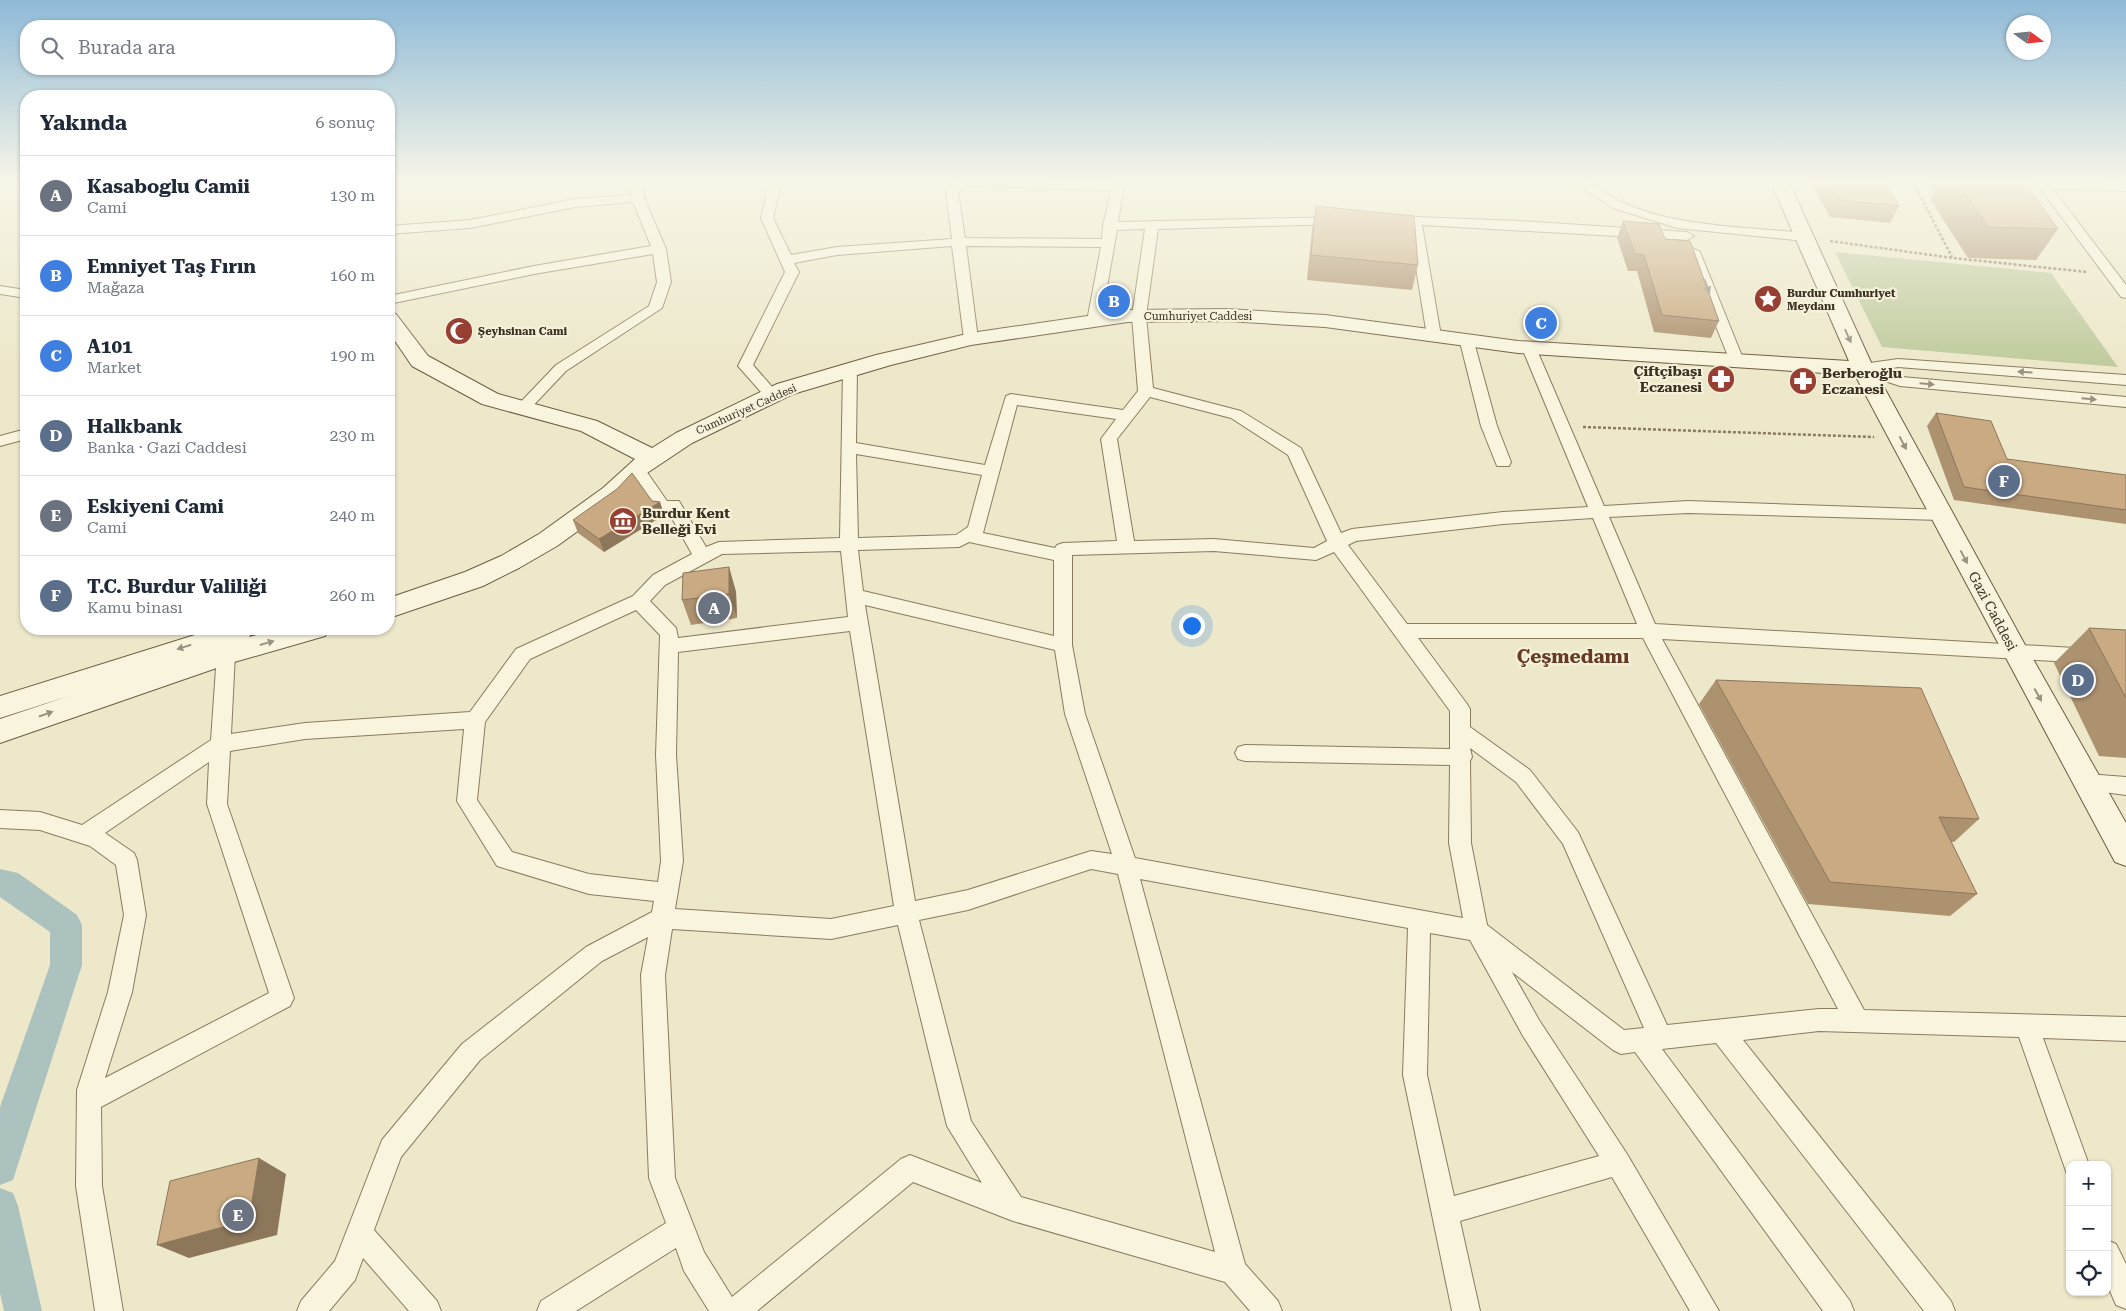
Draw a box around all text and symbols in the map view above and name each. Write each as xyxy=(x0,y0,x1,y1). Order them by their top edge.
north arrow xyxy=(2006,15,2051,60)
search box xyxy=(20,20,395,75)
icon: search xyxy=(38,34,66,62)
text: Burada ara xyxy=(78,36,176,59)
text: Yakında xyxy=(40,111,127,135)
text: 6 sonuç xyxy=(316,113,375,132)
text: Kasaboglu Camii xyxy=(87,175,250,198)
text: A xyxy=(50,186,62,205)
text: 130 m xyxy=(329,186,375,205)
text: Cami xyxy=(87,198,127,217)
text: Emniyet Taş Fırın xyxy=(87,255,256,278)
text: B xyxy=(50,266,62,285)
text: 160 m xyxy=(329,266,375,285)
text: Mağaza xyxy=(87,278,144,297)
one-way arrow xyxy=(1704,279,1711,294)
pin: B xyxy=(1098,282,1130,320)
place icon: Burdur Cumhuriyet Meydanı xyxy=(1753,284,1783,314)
place label: Burdur Cumhuriyet Meydanı xyxy=(1787,287,1896,313)
pin: C xyxy=(1525,304,1557,342)
street label: Cumhuriyet Caddesi xyxy=(1144,310,1253,323)
mosque icon: Şeyhsinan Cami xyxy=(444,316,474,346)
place label: Şeyhsinan Cami xyxy=(478,325,568,338)
one-way arrow xyxy=(1845,329,1853,343)
text: A101 xyxy=(87,335,133,358)
text: C xyxy=(50,346,62,365)
text: 190 m xyxy=(329,346,375,365)
text: Market xyxy=(87,358,142,377)
place label: Çiftçibaşı Eczanesi xyxy=(1634,363,1702,395)
pharmacy icon: Çiftçibaşı Eczanesi xyxy=(1706,364,1736,394)
place label: Berberoğlu Eczanesi xyxy=(1822,365,1902,397)
pharmacy icon: Berberoğlu Eczanesi xyxy=(1788,366,1818,396)
one-way arrow xyxy=(2017,368,2033,376)
one-way arrow xyxy=(1919,380,1935,388)
street label: Cumhuriyet Caddesi xyxy=(694,381,799,437)
one-way arrow xyxy=(2081,395,2097,403)
text: Halkbank xyxy=(87,415,183,438)
text: D xyxy=(50,426,62,445)
text: 230 m xyxy=(329,426,375,445)
one-way arrow xyxy=(1898,436,1907,450)
text: Banka · Gazi Caddesi xyxy=(87,438,247,457)
pin: F xyxy=(1988,462,2020,500)
text: Eskiyeni Cami xyxy=(87,495,224,518)
place label: Burdur Kent Belleği Evi xyxy=(642,505,730,537)
text: E xyxy=(51,506,61,525)
text: 240 m xyxy=(329,506,375,525)
museum icon: Burdur Kent Belleği Evi xyxy=(608,506,638,536)
text: Cami xyxy=(87,518,127,537)
one-way arrow xyxy=(1959,550,1968,564)
street label: Gazi Caddesi xyxy=(1965,569,2021,654)
text: T.C. Burdur Valiliği xyxy=(87,575,267,598)
text: F xyxy=(51,586,61,605)
text: 260 m xyxy=(329,586,375,605)
pin: A xyxy=(698,589,730,627)
text: Kamu binası xyxy=(87,598,183,617)
your location xyxy=(1179,613,1205,639)
one-way arrow xyxy=(260,638,275,646)
one-way arrow xyxy=(177,644,192,652)
district label: Çeşmedamı xyxy=(1517,645,1629,668)
pin: D xyxy=(2062,661,2094,699)
one-way arrow xyxy=(2034,688,2043,702)
one-way arrow xyxy=(39,710,54,718)
map controls xyxy=(2066,1161,2111,1296)
button: + xyxy=(2066,1161,2111,1206)
pin: E xyxy=(222,1196,254,1234)
button: − xyxy=(2066,1206,2111,1251)
button: locate xyxy=(2066,1251,2111,1296)

